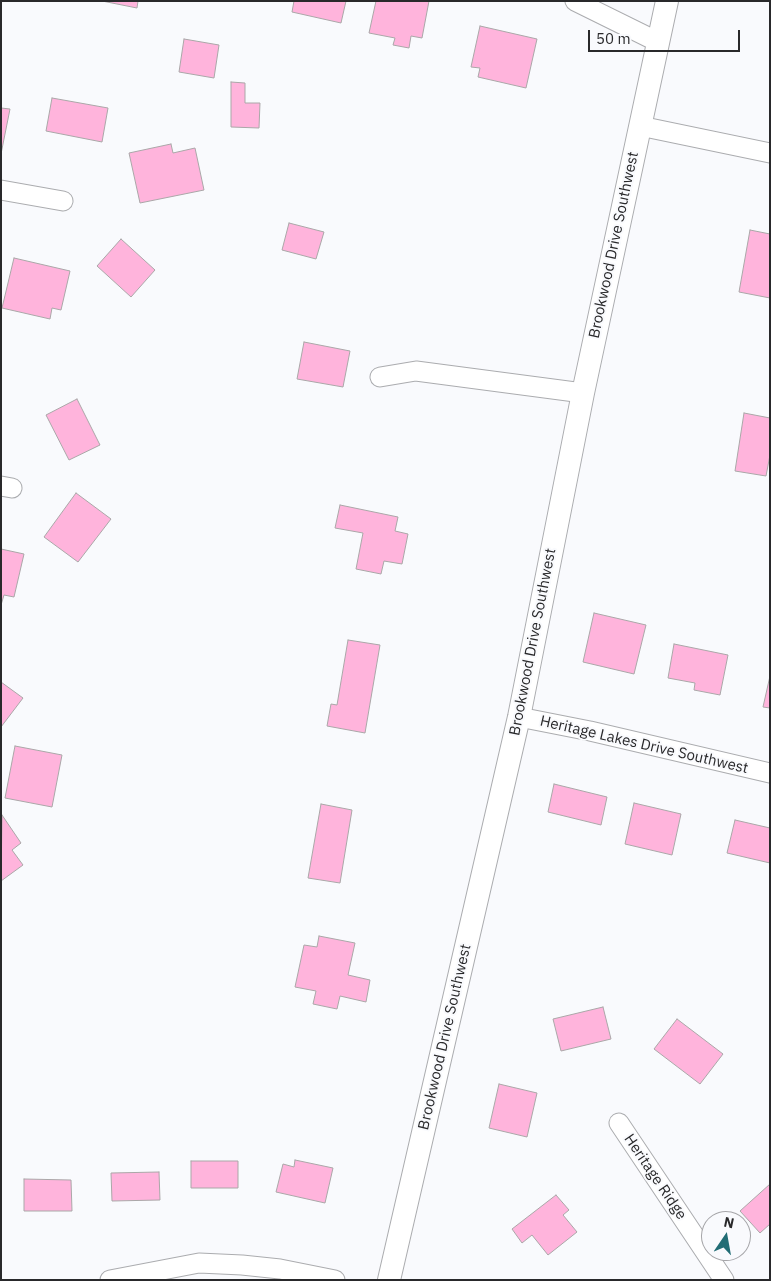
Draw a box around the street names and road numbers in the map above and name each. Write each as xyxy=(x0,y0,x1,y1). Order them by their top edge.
street label: Brookwood Drive Southwest xyxy=(585,150,643,340)
street label: Brookwood Drive Southwest xyxy=(506,547,560,737)
street label: Heritage Lakes Drive Southwest xyxy=(538,712,750,778)
street label: Brookwood Drive Southwest xyxy=(415,942,475,1132)
street label: Heritage Ridge xyxy=(620,1131,690,1223)

